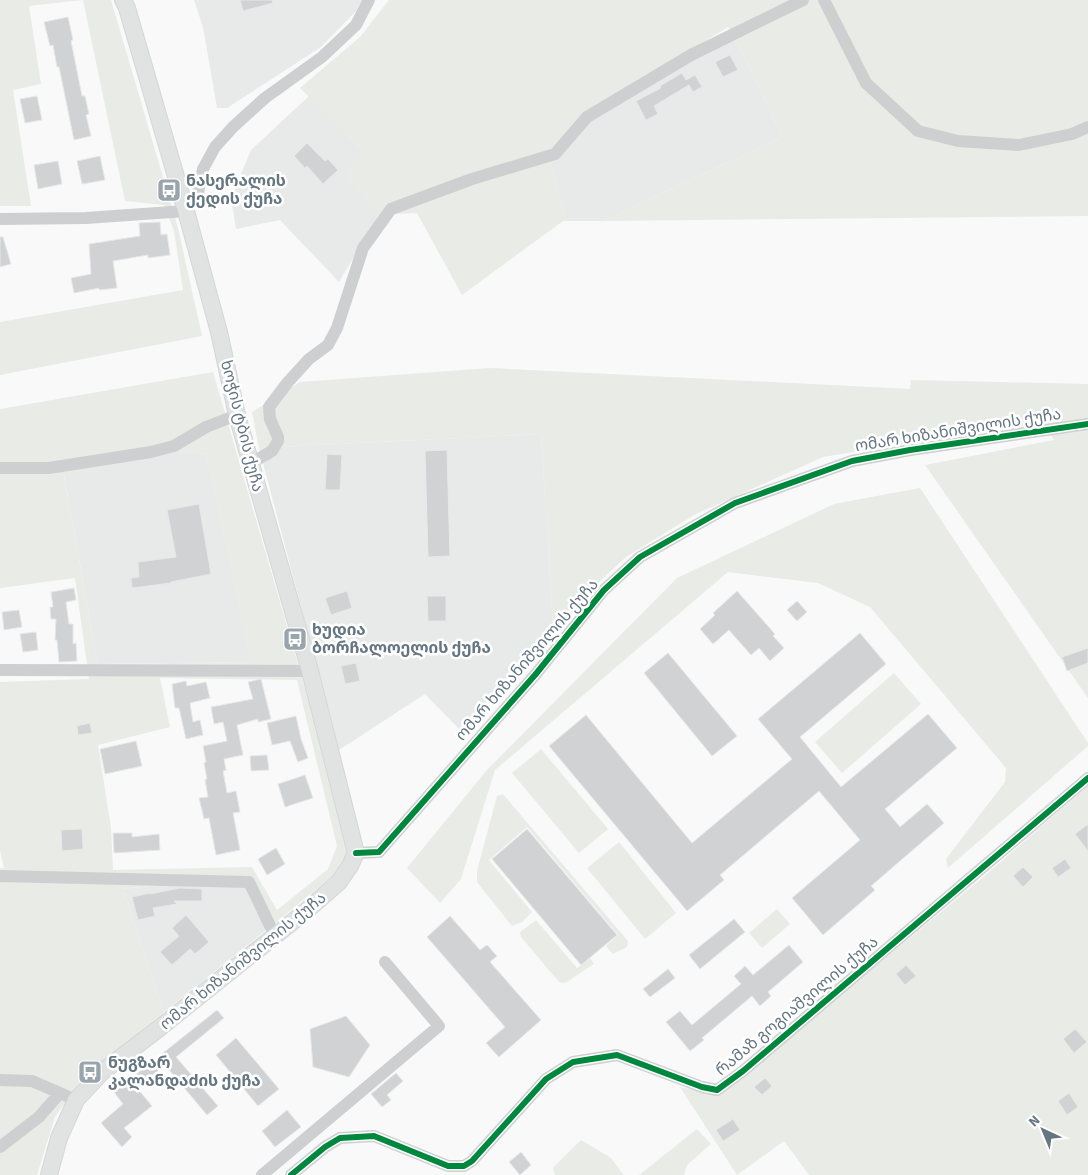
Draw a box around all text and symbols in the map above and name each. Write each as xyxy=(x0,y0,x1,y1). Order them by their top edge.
place label: ნასერალის ქედის ქუჩა xyxy=(186,170,286,210)
bus stop icon: ნასერალის ქედის ქუჩა xyxy=(156,177,182,203)
street label: ხოჭის ტბის ქუჩა xyxy=(215,358,269,494)
street label: ომარ ხიზანიშვილის ქუჩა xyxy=(853,403,1063,457)
street label: ომარ ხიზანიშვილის ქუჩა xyxy=(450,574,604,746)
place label: ხუდია ბორჩალოელის ქუჩა xyxy=(312,619,491,659)
bus stop icon: ხუდია ბორჩალოელის ქუჩა xyxy=(282,626,308,652)
street label: ომარ ხიზანიშვილის ქუჩა xyxy=(155,887,331,1035)
street label: რამაზ გოგიაშვილის ქუჩა xyxy=(711,931,883,1081)
place label: ნუგზარ კალანდაძის ქუჩა xyxy=(108,1052,261,1092)
bus stop icon: ნუგზარ კალანდაძის ქუჩა xyxy=(77,1059,103,1085)
north arrow xyxy=(1018,1105,1068,1155)
text: N xyxy=(1024,1111,1045,1132)

